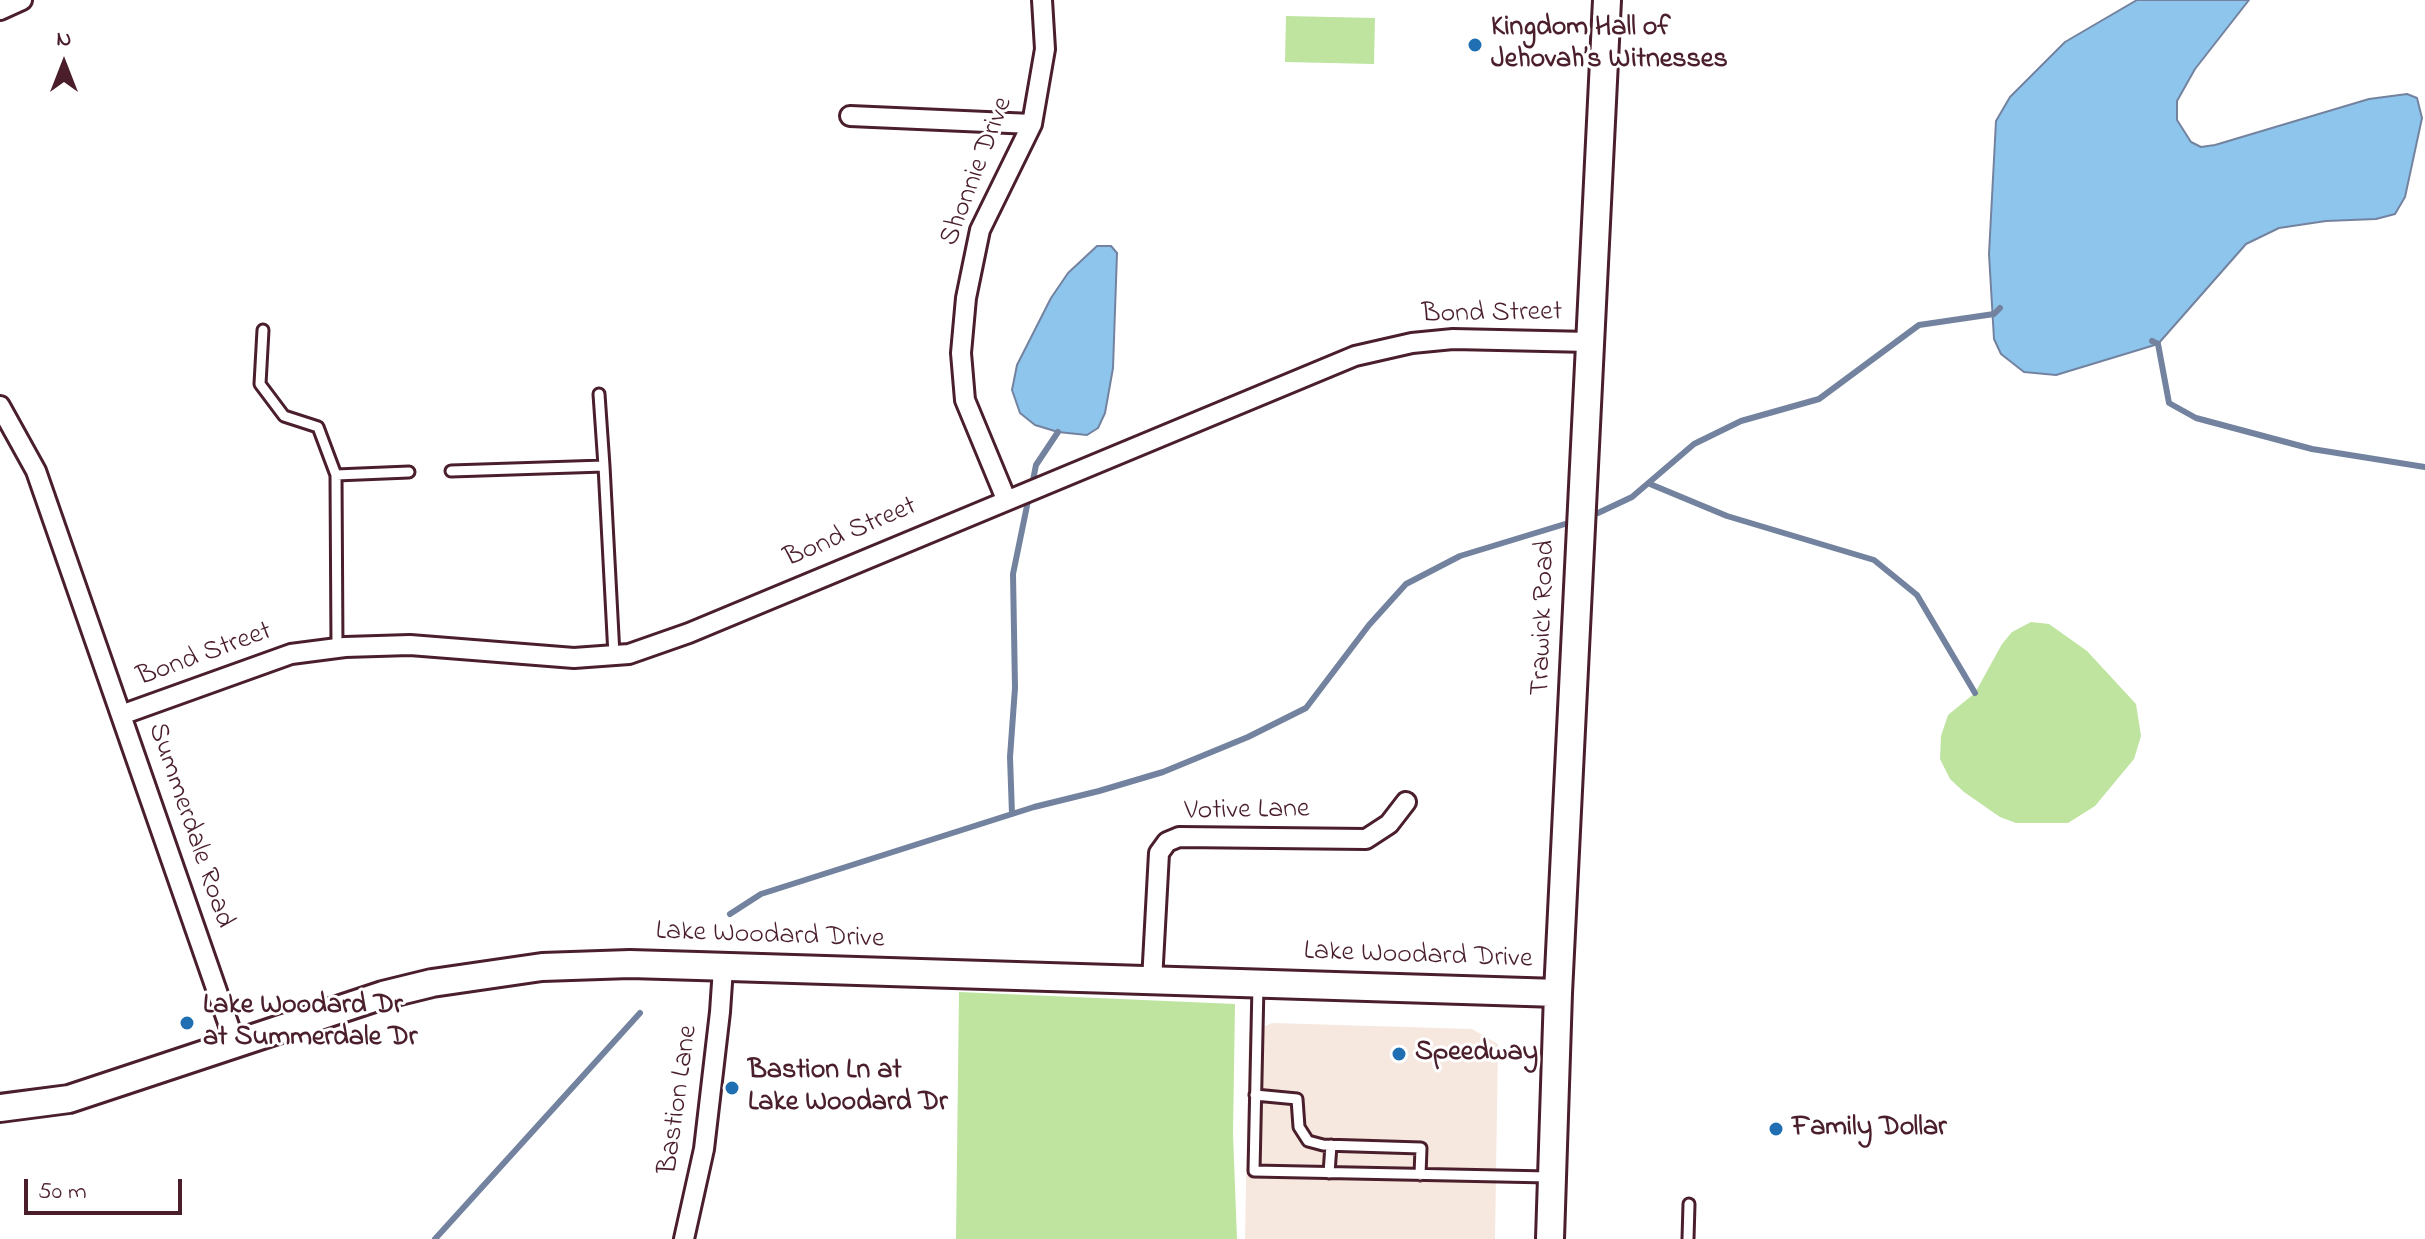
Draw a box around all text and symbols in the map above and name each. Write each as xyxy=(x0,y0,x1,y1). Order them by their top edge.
place label: Kingdom Hall of Jehovah’s Witnesses xyxy=(1491,12,1728,78)
north arrow xyxy=(24,24,104,104)
text: N xyxy=(57,24,71,56)
marker: Kingdom Hall of Jehovah’s Witnesses xyxy=(1466,36,1484,54)
street label: Shonnie Drive xyxy=(934,93,1022,251)
street label: Bond Street xyxy=(1421,297,1563,333)
street label: Bond Street xyxy=(780,491,922,577)
street label: Trawick Road xyxy=(1525,540,1565,696)
street label: Bond Street xyxy=(133,616,277,696)
street label: Summerdale Road xyxy=(138,719,240,933)
street label: Votive Lane xyxy=(1184,794,1310,830)
street label: Lake Woodard Drive xyxy=(655,916,885,958)
street label: Lake Woodard Drive xyxy=(1303,936,1533,978)
place label: Lake Woodard Dr at Summerdale Dr xyxy=(203,990,417,1056)
marker: Lake Woodard Dr at Summerdale Dr xyxy=(178,1014,196,1032)
street label: Bastion Lane xyxy=(653,1023,707,1177)
place label: Speedway xyxy=(1415,1037,1538,1071)
marker: Speedway xyxy=(1390,1045,1408,1063)
place label: Bastion Ln at Lake Woodard Dr xyxy=(748,1055,948,1121)
marker: Bastion Ln at Lake Woodard Dr xyxy=(723,1079,741,1097)
place label: Family Dollar xyxy=(1792,1112,1947,1146)
marker: Family Dollar xyxy=(1767,1120,1785,1138)
scale bar xyxy=(28,1163,186,1213)
text: 50 m xyxy=(38,1175,87,1210)

